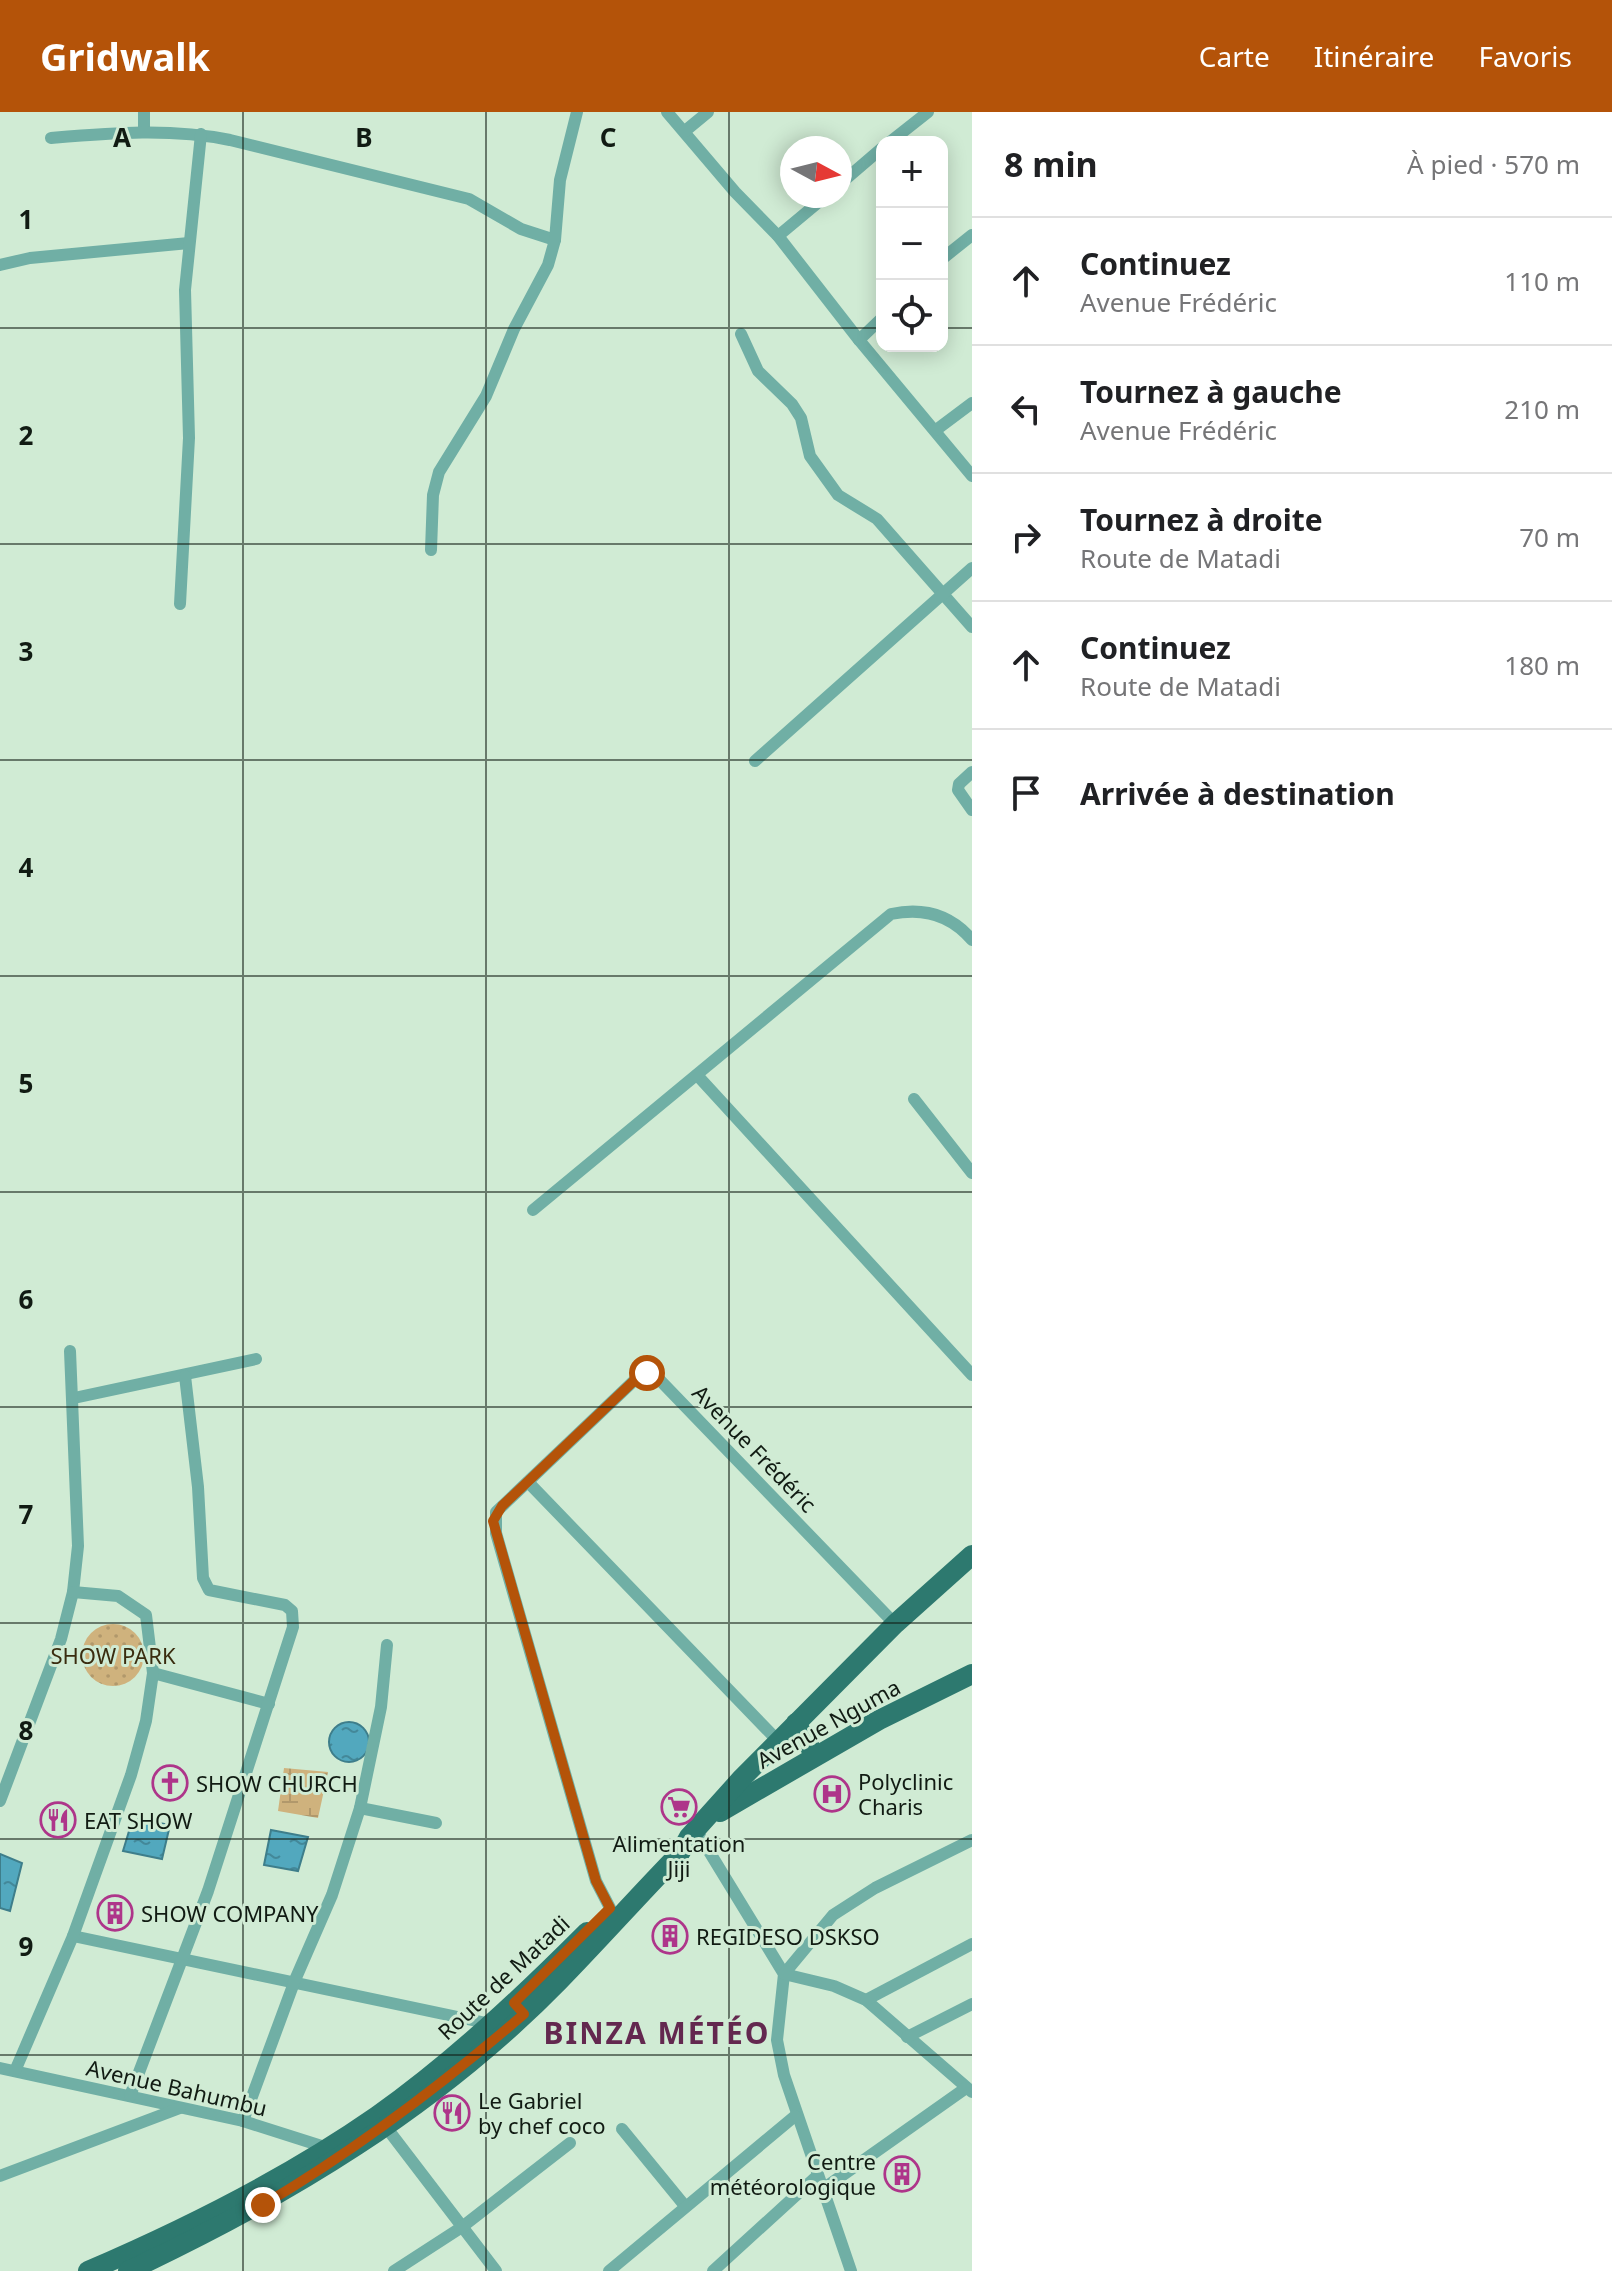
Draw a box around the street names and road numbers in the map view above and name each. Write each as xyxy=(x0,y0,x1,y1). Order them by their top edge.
street label: Avenue Frédéric xyxy=(686,1378,824,1518)
street label: Avenue Nguma xyxy=(751,1671,905,1775)
street label: Route de Matadi xyxy=(431,1908,575,2046)
street label: Avenue Bahumbu xyxy=(84,2052,270,2122)

